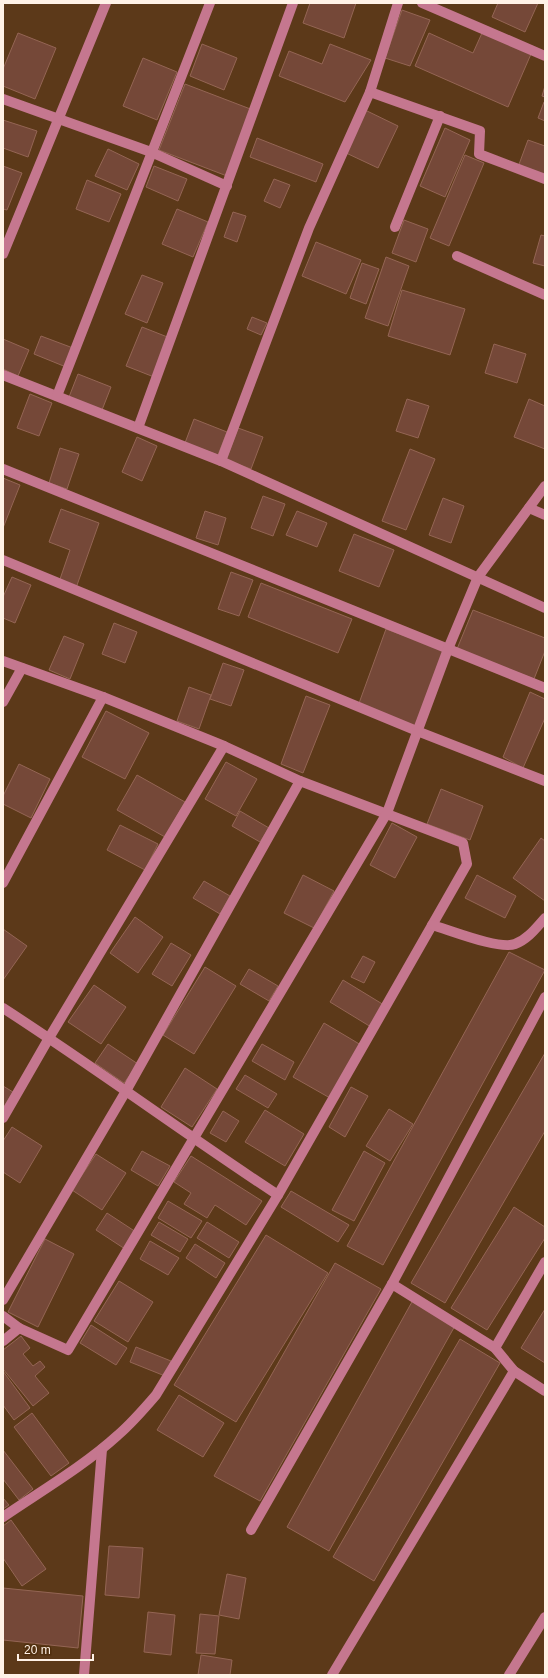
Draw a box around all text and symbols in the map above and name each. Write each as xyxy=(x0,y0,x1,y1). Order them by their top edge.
scale bar xyxy=(18,1636,93,1662)
text: 20 m xyxy=(24,1643,51,1657)

